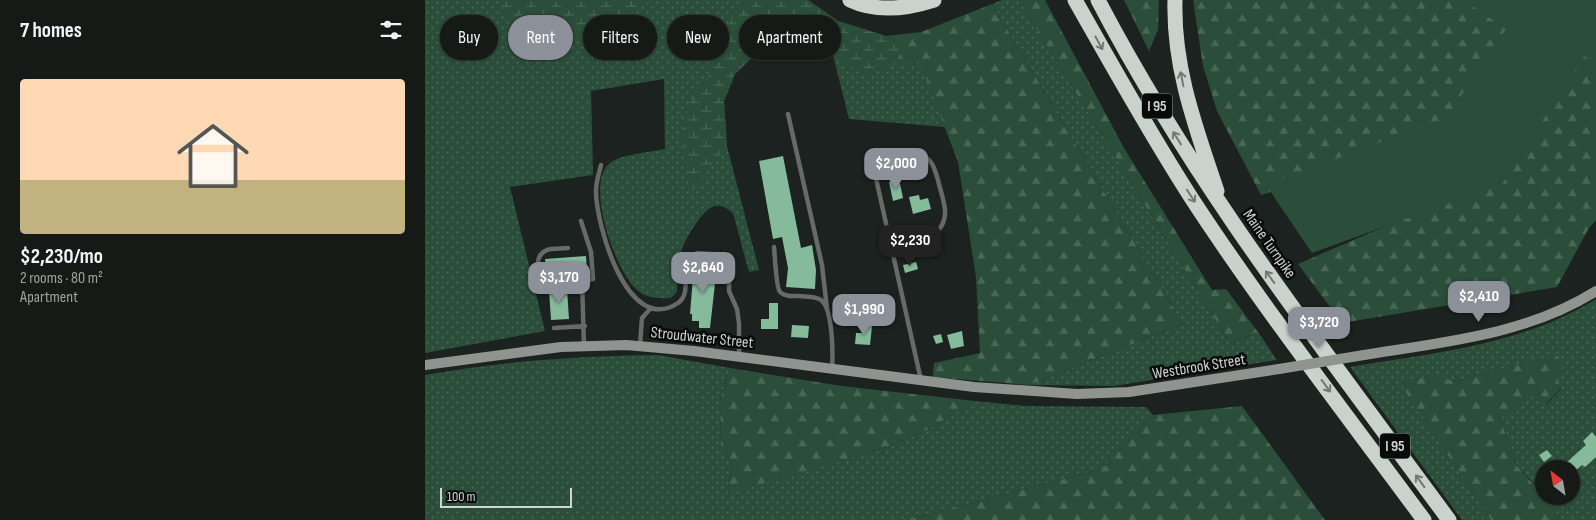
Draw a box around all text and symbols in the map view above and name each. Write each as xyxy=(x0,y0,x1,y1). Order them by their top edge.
chip: Buy xyxy=(440,15,498,60)
chip: Rent xyxy=(508,15,573,60)
chip: Filters xyxy=(583,15,657,60)
chip: New xyxy=(667,15,729,60)
chip: Apartment xyxy=(739,15,841,60)
icon: filters xyxy=(377,16,405,44)
text: 7 homes xyxy=(20,18,82,43)
one-way arrow xyxy=(1094,35,1104,50)
one-way arrow xyxy=(1177,71,1186,87)
road number: I 95 xyxy=(1142,94,1172,118)
icon: home xyxy=(168,111,258,201)
one-way arrow xyxy=(1172,132,1182,146)
pin: $2,000 xyxy=(855,148,937,190)
text: $2,000 xyxy=(875,154,917,173)
one-way arrow xyxy=(1186,189,1196,203)
street label: Maine Turnpike xyxy=(1238,206,1300,282)
pin: $2,230 xyxy=(869,224,951,267)
text: $2,230 xyxy=(890,231,930,250)
text: $2,230/mo xyxy=(20,244,103,269)
pin: $2,640 xyxy=(662,252,744,294)
text: $2,640 xyxy=(682,258,724,277)
pin: $3,170 xyxy=(518,262,600,304)
text: $3,170 xyxy=(539,268,579,287)
text: 2 rooms · 80 m² xyxy=(20,269,103,288)
one-way arrow xyxy=(1265,271,1276,284)
pin: $2,410 xyxy=(1438,280,1520,323)
text: $2,410 xyxy=(1459,287,1499,306)
text: Apartment xyxy=(20,288,78,307)
pin: $1,990 xyxy=(823,294,905,336)
text: $1,990 xyxy=(843,300,885,319)
pin: $3,720 xyxy=(1278,306,1360,349)
text: $3,720 xyxy=(1299,313,1339,332)
street label: Stroudwater Street xyxy=(650,323,754,353)
street label: Westbrook Street xyxy=(1151,350,1247,384)
one-way arrow xyxy=(1320,379,1331,392)
road number: I 95 xyxy=(1380,434,1410,458)
north arrow xyxy=(1535,460,1580,505)
map controls xyxy=(1535,460,1580,505)
one-way arrow xyxy=(1415,474,1425,488)
scale bar xyxy=(440,485,573,508)
text: 100 m xyxy=(447,488,476,505)

